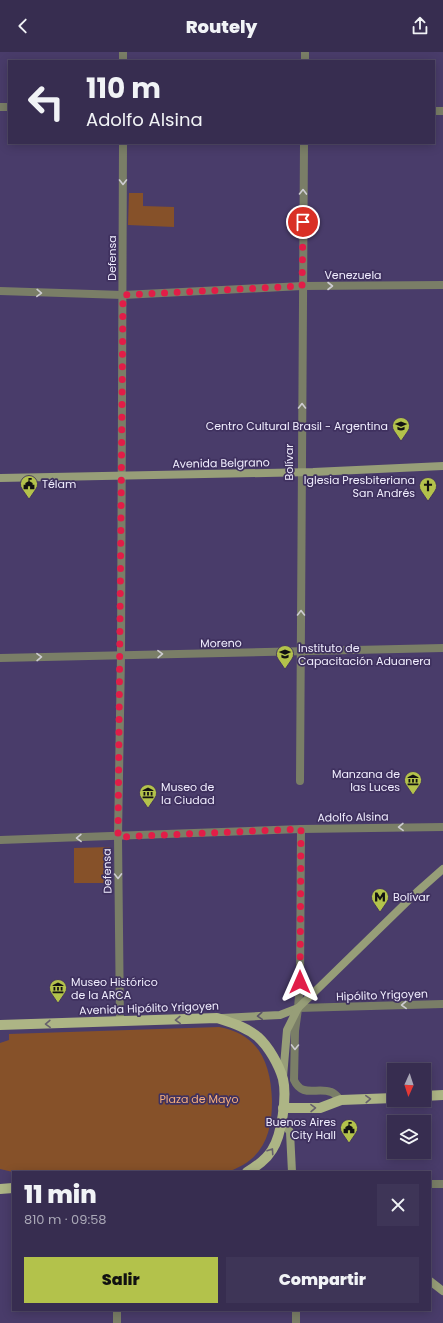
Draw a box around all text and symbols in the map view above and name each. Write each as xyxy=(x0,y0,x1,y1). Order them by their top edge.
text: Routely xyxy=(186,14,257,39)
icon: back xyxy=(12,15,34,37)
icon: share xyxy=(409,15,431,37)
text: 110 m xyxy=(86,69,161,108)
icon: left xyxy=(20,76,72,128)
text: Adolfo Alsina xyxy=(86,107,203,132)
one-way arrow xyxy=(119,179,127,185)
one-way arrow xyxy=(299,189,308,195)
pin xyxy=(286,205,320,239)
icon: arrive xyxy=(292,211,314,233)
street label: Defensa xyxy=(104,235,120,281)
street label: Venezuela xyxy=(324,267,382,283)
one-way arrow xyxy=(327,282,333,290)
one-way arrow xyxy=(36,288,42,297)
one-way arrow xyxy=(297,403,306,409)
school or university icon: Centro Cultural Brasil - Argentina xyxy=(391,416,411,441)
place label: Centro Cultural Brasil - Argentina xyxy=(206,418,388,434)
street label: Bolívar xyxy=(281,444,297,480)
street label: Avenida Belgrano xyxy=(172,454,270,472)
place label: Iglesia Presbiteriana San Andrés xyxy=(304,472,415,501)
public building icon: Télam xyxy=(19,474,39,499)
place label: Télam xyxy=(42,476,76,492)
church icon: Iglesia Presbiteriana San Andrés xyxy=(418,476,438,501)
one-way arrow xyxy=(296,610,305,616)
street label: Moreno xyxy=(200,635,242,651)
place label: Instituto de Capacitación Aduanera xyxy=(298,640,431,669)
school or university icon: Instituto de Capacitación Aduanera xyxy=(275,644,295,669)
one-way arrow xyxy=(157,650,163,658)
one-way arrow xyxy=(36,653,42,661)
place label: Manzana de las Luces xyxy=(332,766,400,795)
museum icon: Manzana de las Luces xyxy=(403,770,423,795)
place label: Museo de la Ciudad xyxy=(161,779,215,808)
museum icon: Museo de la Ciudad xyxy=(138,783,158,808)
street label: Adolfo Alsina xyxy=(317,808,389,826)
one-way arrow xyxy=(398,823,404,831)
one-way arrow xyxy=(76,834,82,842)
street label: Defensa xyxy=(99,848,115,894)
one-way arrow xyxy=(114,873,122,879)
metro station icon: Bolívar xyxy=(370,887,390,912)
place label: Bolívar xyxy=(393,889,430,905)
position arrow xyxy=(279,961,321,1003)
place label: Museo Histórico de la ARCA xyxy=(71,974,158,1003)
museum icon: Museo Histórico de la ARCA xyxy=(48,978,68,1003)
street label: Hipólito Yrigoyen xyxy=(336,985,428,1005)
street label: Avenida Hipólito Yrigoyen xyxy=(79,998,219,1018)
one-way arrow xyxy=(401,1001,407,1009)
one-way arrow xyxy=(257,1012,263,1021)
one-way arrow xyxy=(175,1015,181,1024)
one-way arrow xyxy=(45,1019,51,1028)
one-way arrow xyxy=(291,1044,299,1050)
north arrow xyxy=(387,1063,431,1107)
map controls xyxy=(387,1063,431,1159)
park label: Plaza de Mayo xyxy=(159,1091,239,1107)
one-way arrow xyxy=(365,1094,371,1103)
one-way arrow xyxy=(310,1104,316,1112)
place label: Buenos Aires City Hall xyxy=(266,1114,336,1143)
button: layers xyxy=(387,1115,431,1159)
public building icon: Buenos Aires City Hall xyxy=(339,1118,359,1143)
one-way arrow xyxy=(266,1148,274,1155)
text: 11 min xyxy=(24,1178,97,1211)
button: close xyxy=(377,1184,419,1226)
text: 810 m · 09:58 xyxy=(24,1210,107,1229)
button: Salir xyxy=(24,1257,218,1303)
button: Compartir xyxy=(226,1257,419,1303)

